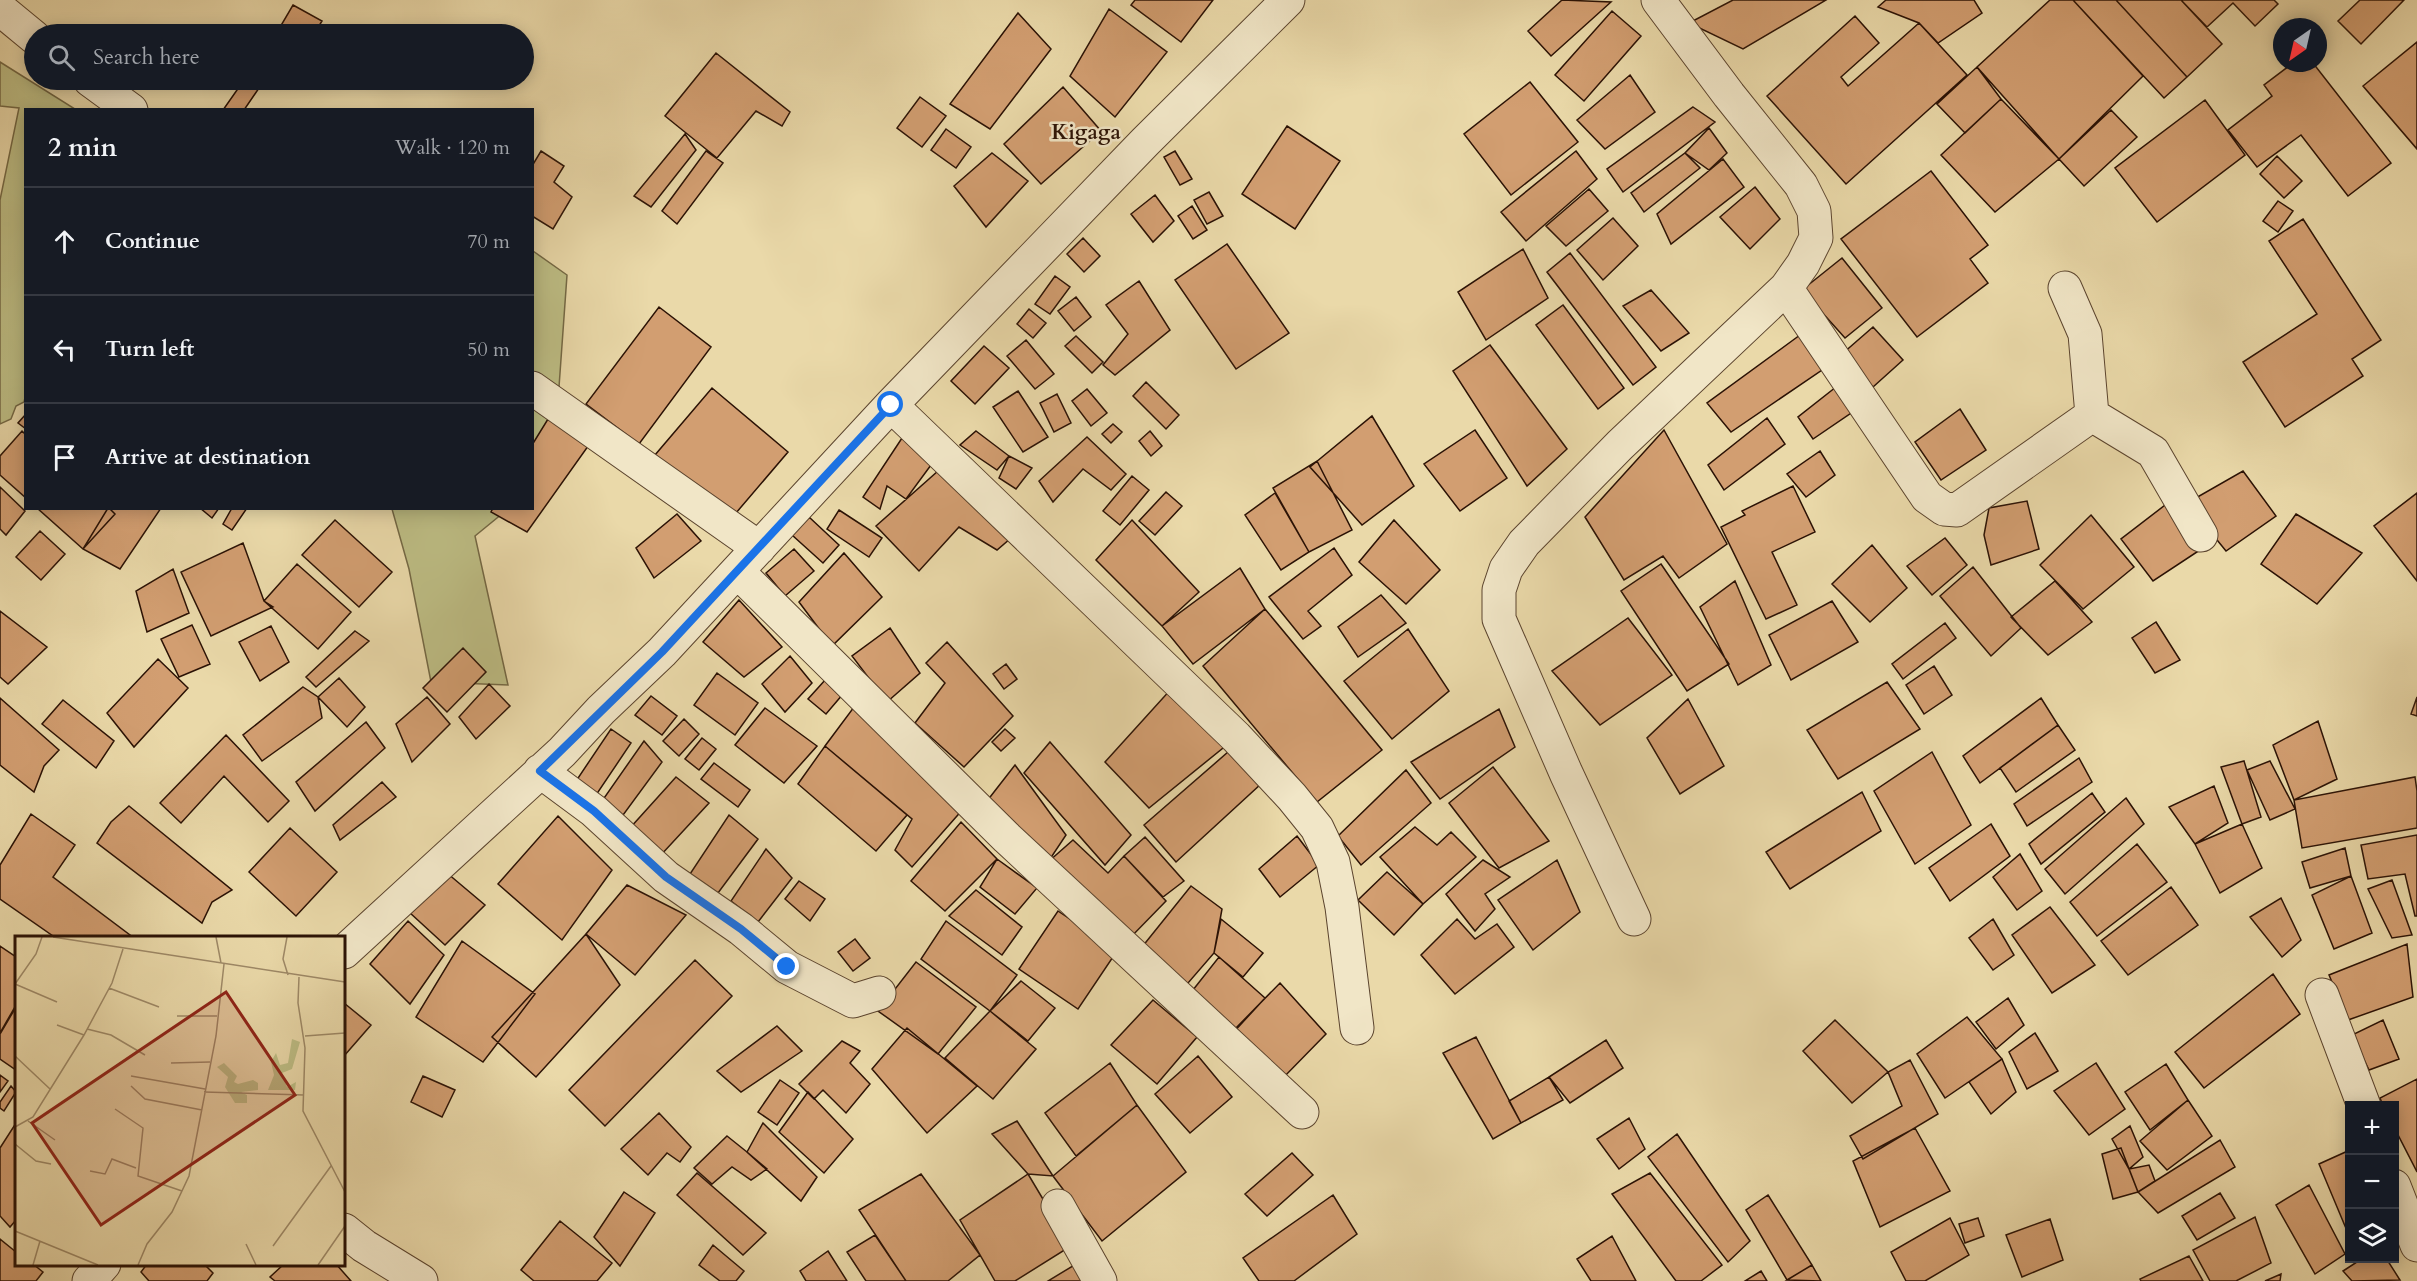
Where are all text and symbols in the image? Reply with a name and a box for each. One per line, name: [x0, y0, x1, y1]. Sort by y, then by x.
north arrow: [2273, 18, 2327, 72]
search box: [24, 24, 534, 90]
icon: search: [45, 41, 78, 74]
text: Search here: [93, 42, 200, 72]
district label: Kigaga: [1051, 118, 1121, 147]
text: 2 min: [48, 130, 117, 165]
text: Walk · 120 m: [395, 134, 510, 161]
icon: ahead: [48, 225, 81, 258]
text: Continue: [105, 226, 200, 256]
text: 70 m: [467, 228, 510, 255]
icon: left: [48, 333, 81, 366]
text: Turn left: [105, 334, 194, 364]
text: 50 m: [467, 336, 510, 363]
route start: [877, 391, 903, 417]
icon: arrive: [48, 441, 81, 474]
text: Arrive at destination: [105, 442, 310, 472]
inset map: [15, 936, 345, 1266]
route end: [773, 953, 799, 979]
map controls: [2345, 1101, 2399, 1263]
button: +: [2345, 1101, 2399, 1155]
button: −: [2345, 1155, 2399, 1209]
button: layers: [2345, 1209, 2399, 1263]

